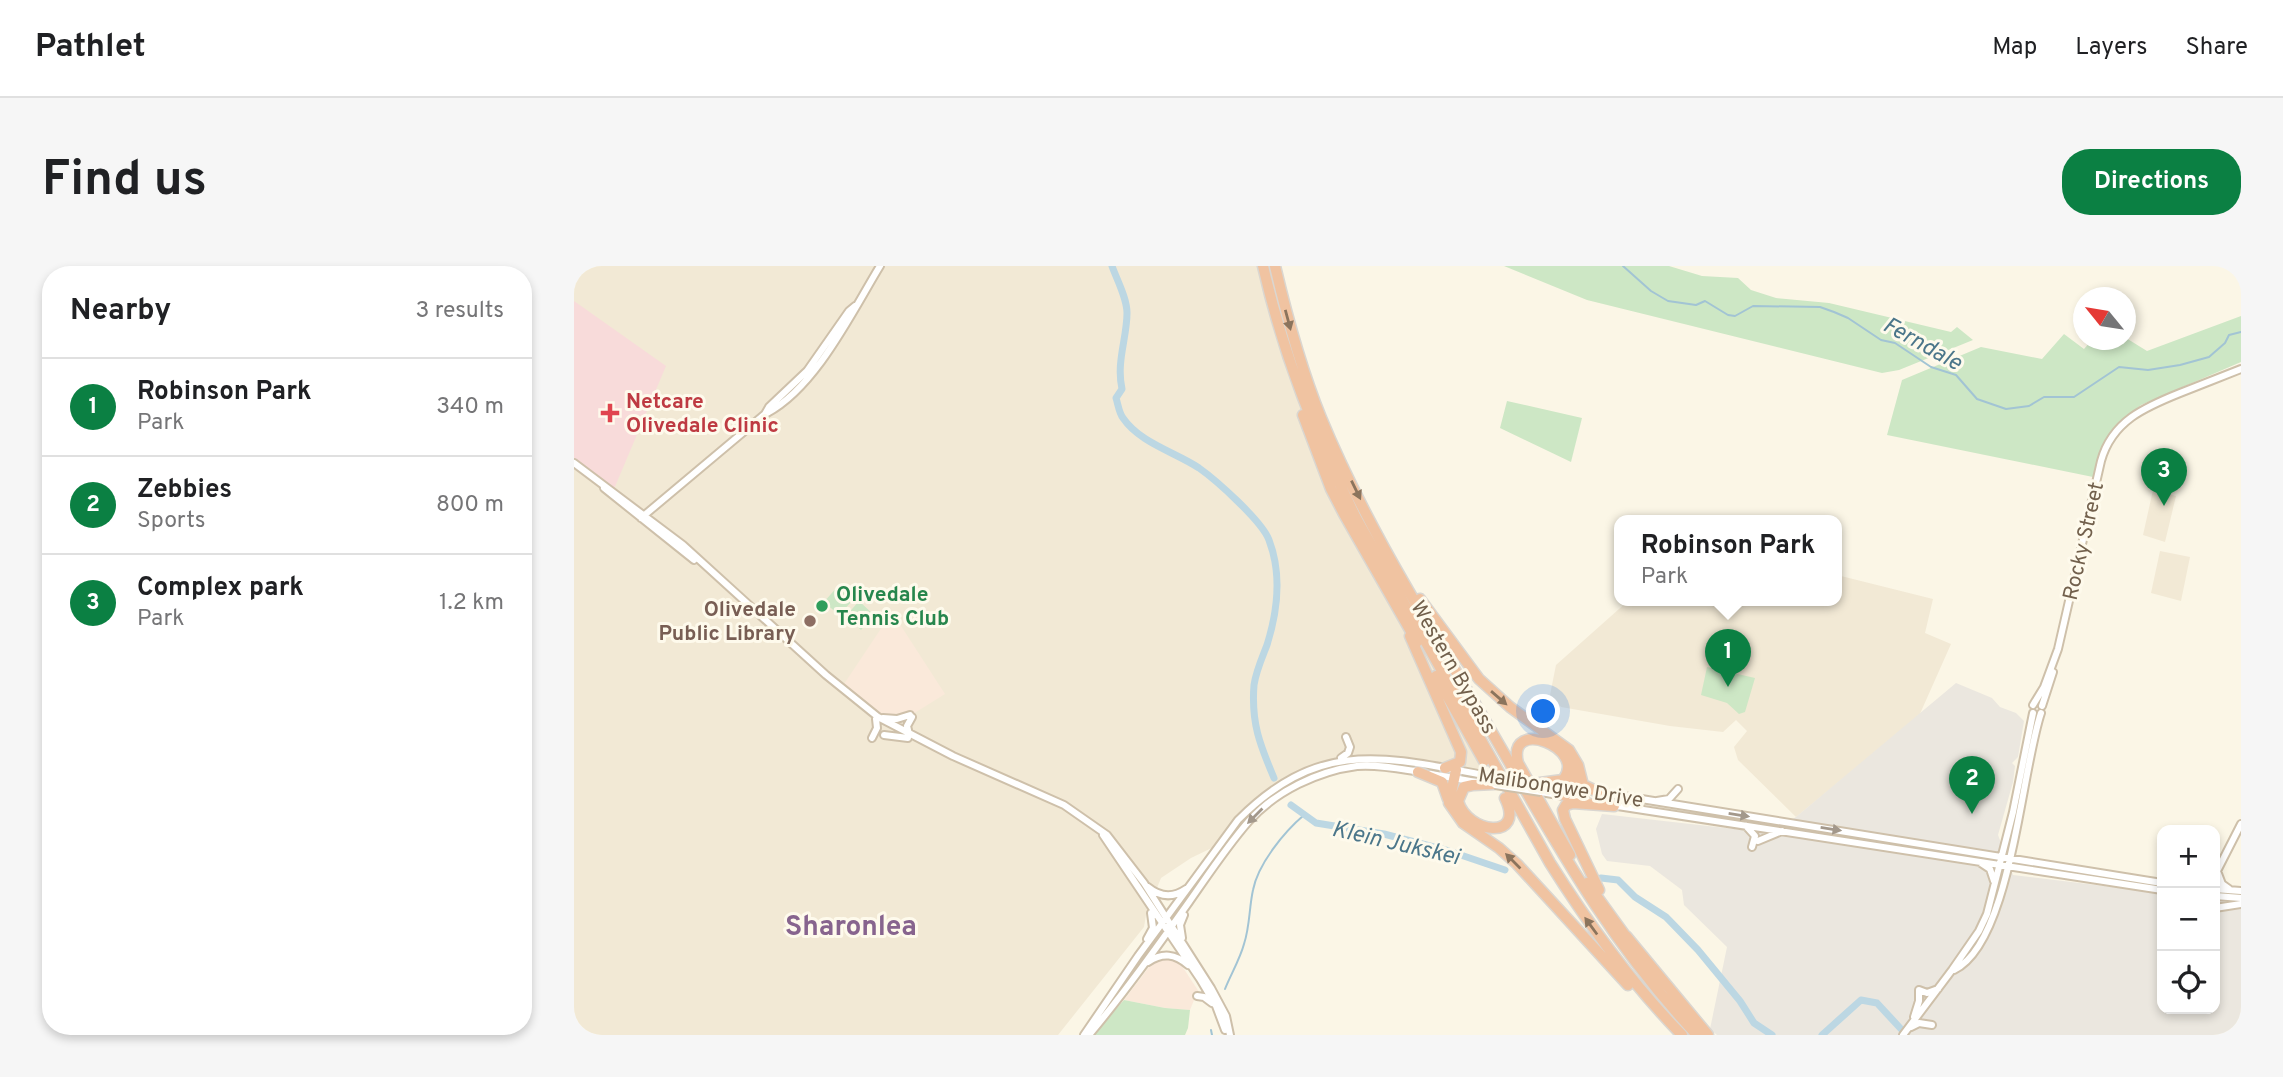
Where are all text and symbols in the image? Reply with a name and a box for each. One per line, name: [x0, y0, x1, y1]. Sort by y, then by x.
text: Pathlet: [35, 27, 146, 69]
text: Map: [1992, 33, 2037, 63]
text: Layers: [2075, 33, 2147, 63]
text: Share: [2185, 33, 2248, 63]
button: Directions: [2062, 149, 2241, 215]
text: Find us: [42, 151, 207, 213]
north arrow: [2073, 287, 2136, 350]
text: Nearby: [70, 293, 171, 330]
text: 3 results: [415, 297, 504, 326]
one-way arrow: [1283, 309, 1294, 331]
water label: Ferndale: [1877, 312, 1967, 379]
text: Robinson Park: [137, 376, 311, 409]
place label: Netcare Olivedale Clinic: [626, 389, 779, 440]
text: 1: [88, 393, 98, 422]
text: 340 m: [436, 393, 504, 422]
marker: Netcare Olivedale Clinic: [600, 403, 620, 423]
text: Park: [137, 409, 184, 438]
pin: 3: [2141, 448, 2187, 506]
text: Zebbies: [137, 474, 232, 507]
one-way arrow: [1350, 480, 1361, 500]
street label: Rocky Street: [2058, 480, 2111, 603]
text: 2: [86, 491, 100, 520]
text: 800 m: [436, 491, 504, 520]
text: Sports: [137, 507, 205, 536]
popup: [1614, 515, 1842, 606]
text: Robinson Park: [1641, 530, 1815, 563]
text: Park: [1641, 563, 1688, 592]
text: Complex park: [137, 572, 304, 605]
place label: Olivedale Tennis Club: [836, 582, 949, 633]
text: 3: [86, 589, 100, 618]
text: 1.2 km: [439, 589, 504, 618]
street label: Western Bypass: [1404, 596, 1502, 739]
place label: Olivedale Public Library: [658, 597, 796, 648]
marker: Olivedale Tennis Club: [814, 598, 830, 614]
text: Park: [137, 605, 184, 634]
marker: Olivedale Public Library: [802, 613, 818, 629]
pin: 1: [1705, 629, 1751, 687]
one-way arrow: [1491, 690, 1508, 705]
your location: [1526, 694, 1560, 728]
pin: 2: [1949, 756, 1995, 814]
street label: Malibongwe Drive: [1476, 762, 1645, 815]
one-way arrow: [1247, 808, 1263, 824]
one-way arrow: [1728, 810, 1750, 821]
water label: Klein Jukskei: [1329, 816, 1463, 873]
one-way arrow: [1820, 824, 1842, 835]
map controls: [2157, 825, 2220, 1014]
button: +: [2157, 825, 2220, 888]
one-way arrow: [1505, 853, 1522, 870]
button: −: [2157, 888, 2220, 951]
district label: Sharonlea: [785, 910, 917, 946]
one-way arrow: [1584, 917, 1598, 936]
button: locate: [2157, 951, 2220, 1014]

